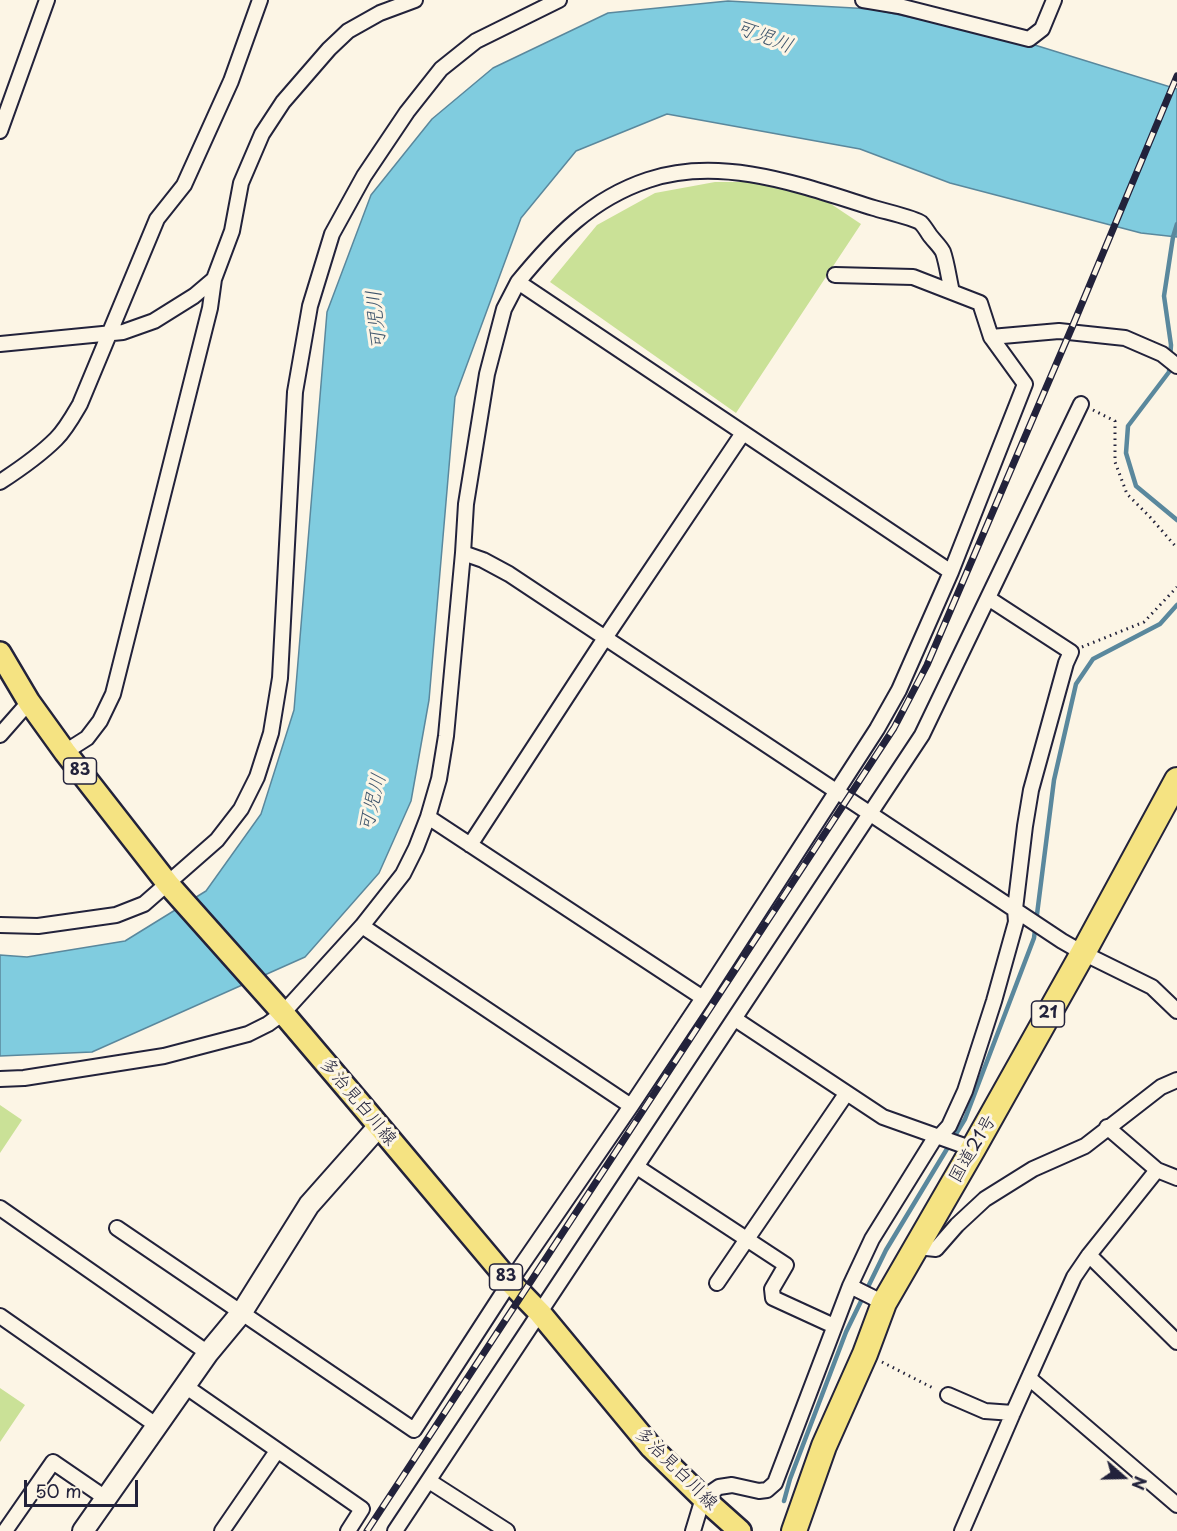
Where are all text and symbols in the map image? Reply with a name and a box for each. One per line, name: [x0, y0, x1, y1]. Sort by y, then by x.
water label: 可児川: [732, 15, 796, 59]
water label: 可児川: [362, 289, 392, 351]
road number: 83: [64, 758, 97, 784]
water label: 可児川: [354, 771, 392, 835]
road number: 21: [1032, 1001, 1064, 1027]
street label: 多治見白川線: [315, 1054, 401, 1150]
street label: 国道21号: [945, 1111, 1001, 1187]
road number: 83: [490, 1264, 522, 1290]
street label: 多治見白川線: [630, 1423, 722, 1515]
north arrow: [1093, 1447, 1153, 1507]
scale bar: [27, 1468, 141, 1506]
text: N: [1126, 1473, 1153, 1493]
text: 50 m: [35, 1477, 82, 1504]

